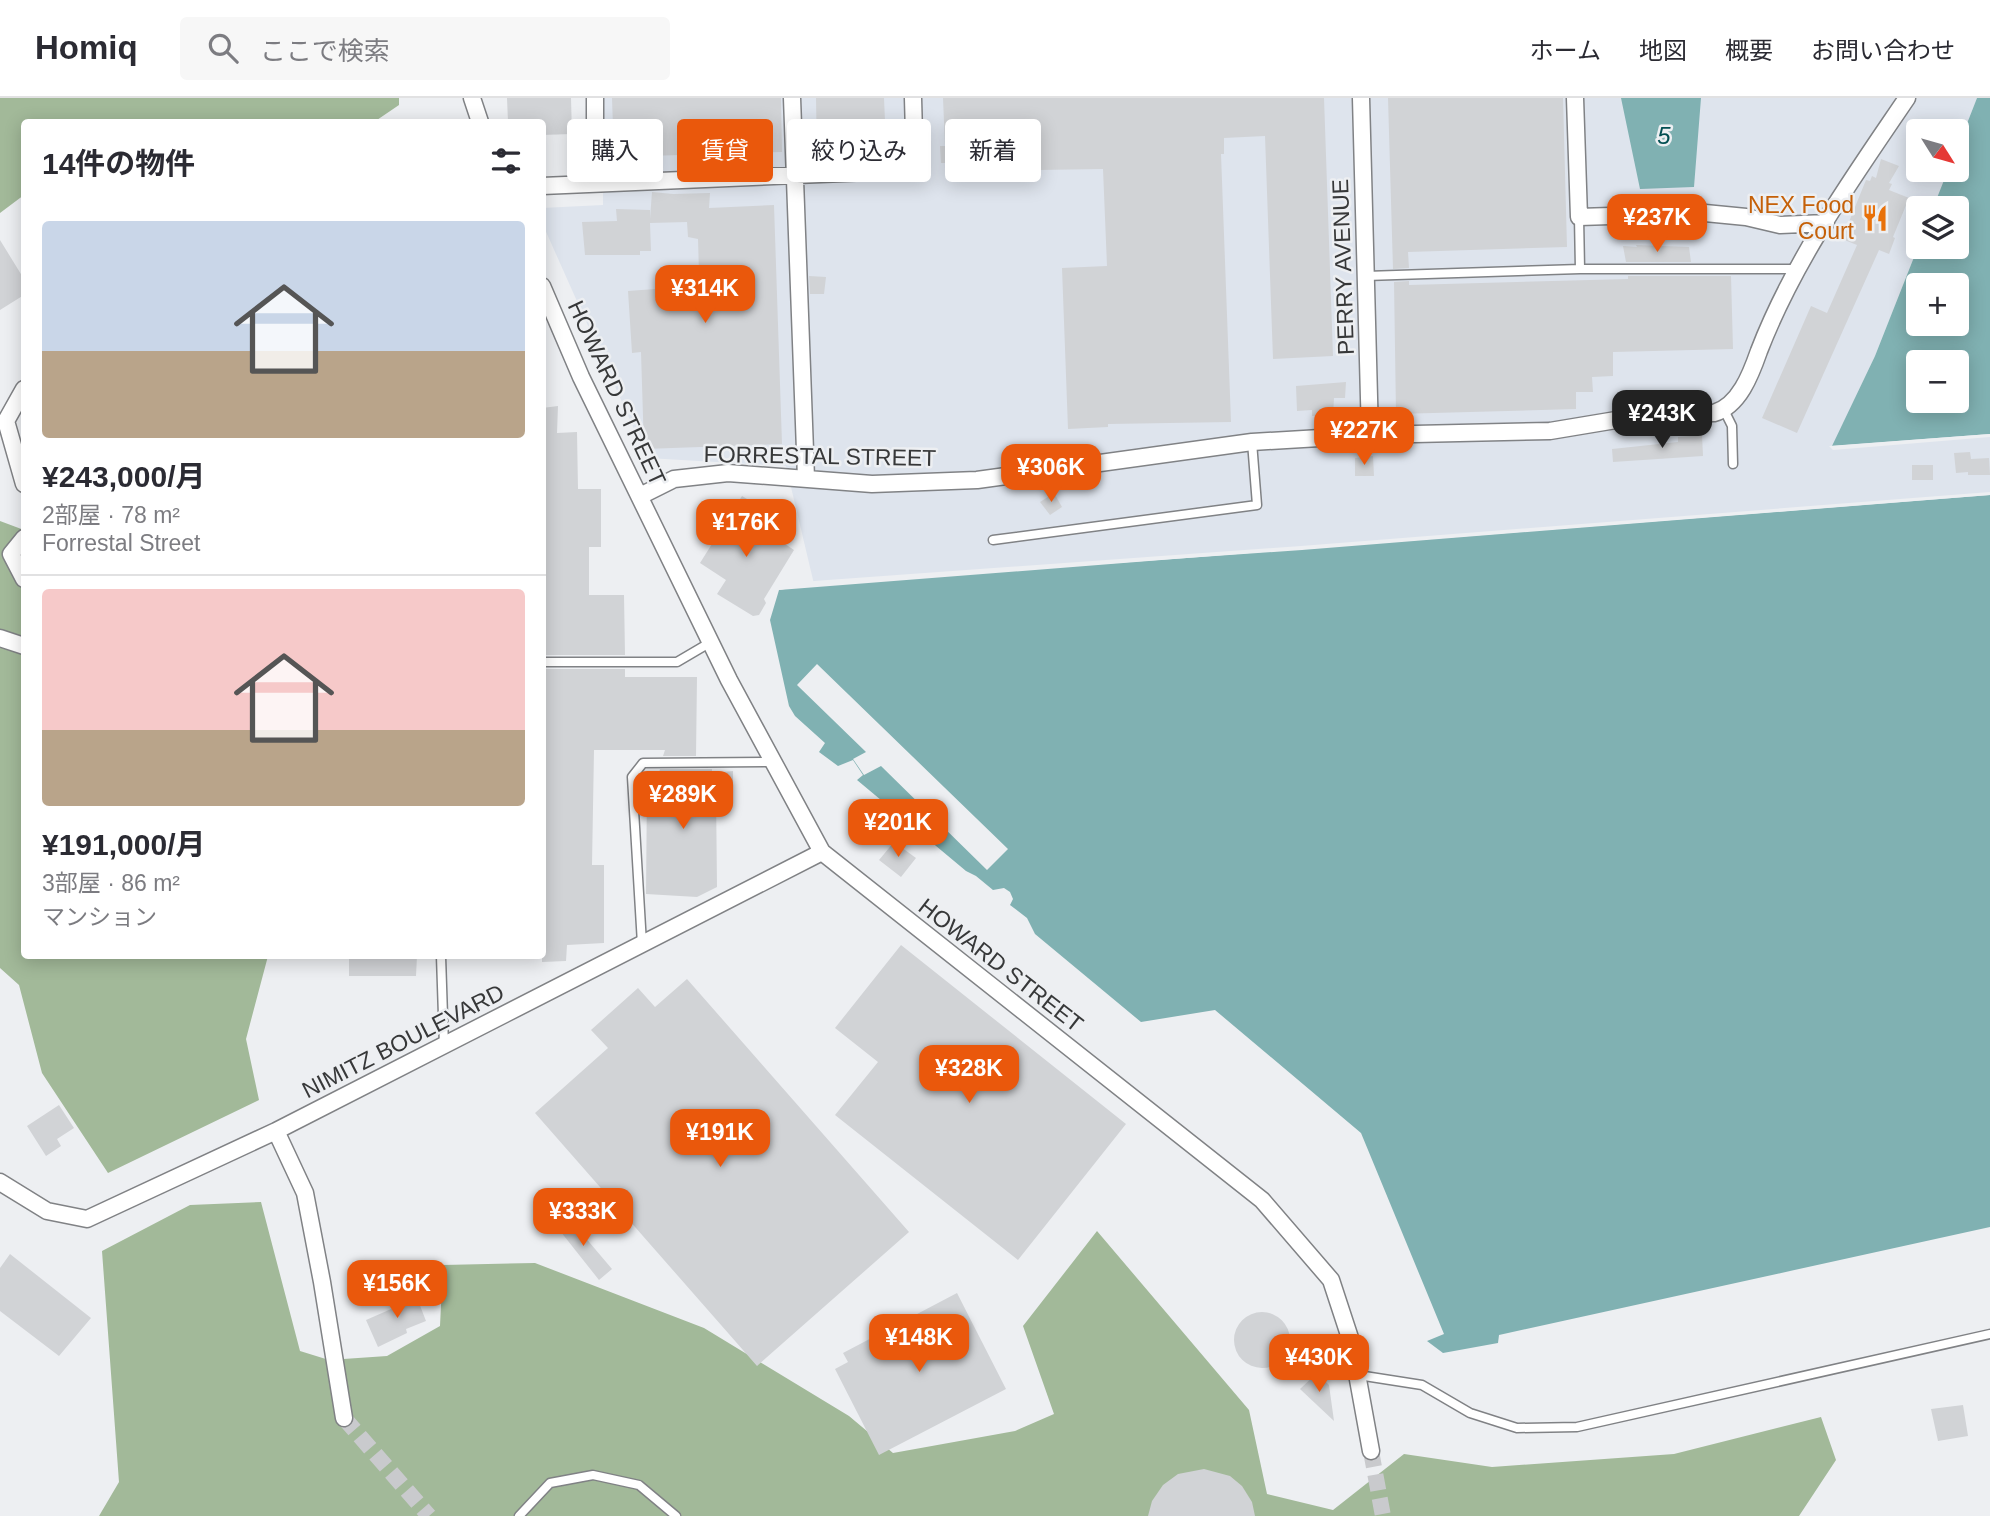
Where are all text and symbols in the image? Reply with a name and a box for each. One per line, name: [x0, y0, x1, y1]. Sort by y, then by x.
search box: [180, 17, 670, 80]
text: Homiq: [35, 29, 138, 66]
icon: search: [204, 29, 242, 67]
text: ここで検索: [260, 36, 390, 66]
text: ホーム: [1530, 37, 1601, 64]
text: 地図: [1639, 37, 1687, 64]
text: 概要: [1725, 37, 1773, 64]
text: お問い合わせ: [1811, 37, 1955, 64]
chip: 購入: [567, 119, 663, 182]
chip: 賃貸: [677, 119, 773, 182]
chip: 絞り込み: [787, 119, 931, 182]
chip: 新着: [945, 119, 1041, 182]
north arrow: [1906, 119, 1969, 182]
map controls: [1906, 119, 1969, 413]
water label: 5: [1657, 122, 1671, 149]
icon: filters: [487, 142, 525, 180]
text: 14件の物件: [42, 147, 195, 180]
street label: PERRY AVENUE: [1327, 178, 1359, 356]
place label: NEX Food Court: [1748, 192, 1855, 244]
pin: ¥237K: [1608, 194, 1706, 254]
button: layers: [1906, 196, 1969, 259]
restaurant icon: NEX Food Court: [1860, 203, 1890, 233]
text: ¥237K: [1623, 204, 1691, 230]
icon: home: [221, 266, 347, 392]
pin: ¥314K: [656, 266, 754, 325]
button: +: [1906, 273, 1969, 336]
text: ¥314K: [671, 275, 739, 301]
street label: HOWARD STREET: [563, 296, 671, 490]
button: −: [1906, 350, 1969, 413]
pin: ¥243K: [1613, 390, 1711, 450]
text: ¥243K: [1628, 400, 1696, 426]
pin: ¥227K: [1315, 408, 1413, 467]
text: ¥227K: [1330, 417, 1398, 443]
street label: FORRESTAL STREET: [703, 441, 937, 471]
pin: ¥306K: [1002, 444, 1100, 504]
text: ¥306K: [1017, 454, 1085, 480]
text: ¥243,000/月: [42, 460, 205, 493]
pin: ¥176K: [697, 500, 795, 559]
text: 2部屋 · 78 m²: [42, 502, 180, 528]
text: ¥176K: [712, 509, 780, 535]
text: Forrestal Street: [42, 530, 201, 556]
icon: home: [221, 635, 347, 761]
pin: ¥289K: [634, 772, 732, 831]
text: ¥289K: [649, 781, 717, 807]
pin: ¥201K: [849, 800, 947, 859]
text: ¥201K: [864, 809, 932, 835]
text: ¥191,000/月: [42, 828, 205, 861]
text: 3部屋 · 86 m²: [42, 870, 180, 896]
street label: HOWARD STREET: [914, 893, 1088, 1037]
text: マンション: [42, 904, 157, 930]
street label: NIMITZ BOULEVARD: [298, 979, 508, 1103]
pin: ¥328K: [920, 1046, 1018, 1105]
text: ¥328K: [935, 1055, 1003, 1081]
pin: ¥191K: [671, 1110, 769, 1169]
text: ¥191K: [686, 1119, 754, 1145]
pin: ¥333K: [534, 1188, 632, 1248]
text: ¥333K: [549, 1198, 617, 1224]
pin: ¥156K: [348, 1260, 446, 1320]
text: ¥156K: [363, 1270, 431, 1296]
pin: ¥148K: [870, 1314, 968, 1374]
text: ¥148K: [885, 1324, 953, 1350]
pin: ¥430K: [1270, 1334, 1368, 1394]
text: ¥430K: [1285, 1344, 1353, 1370]

